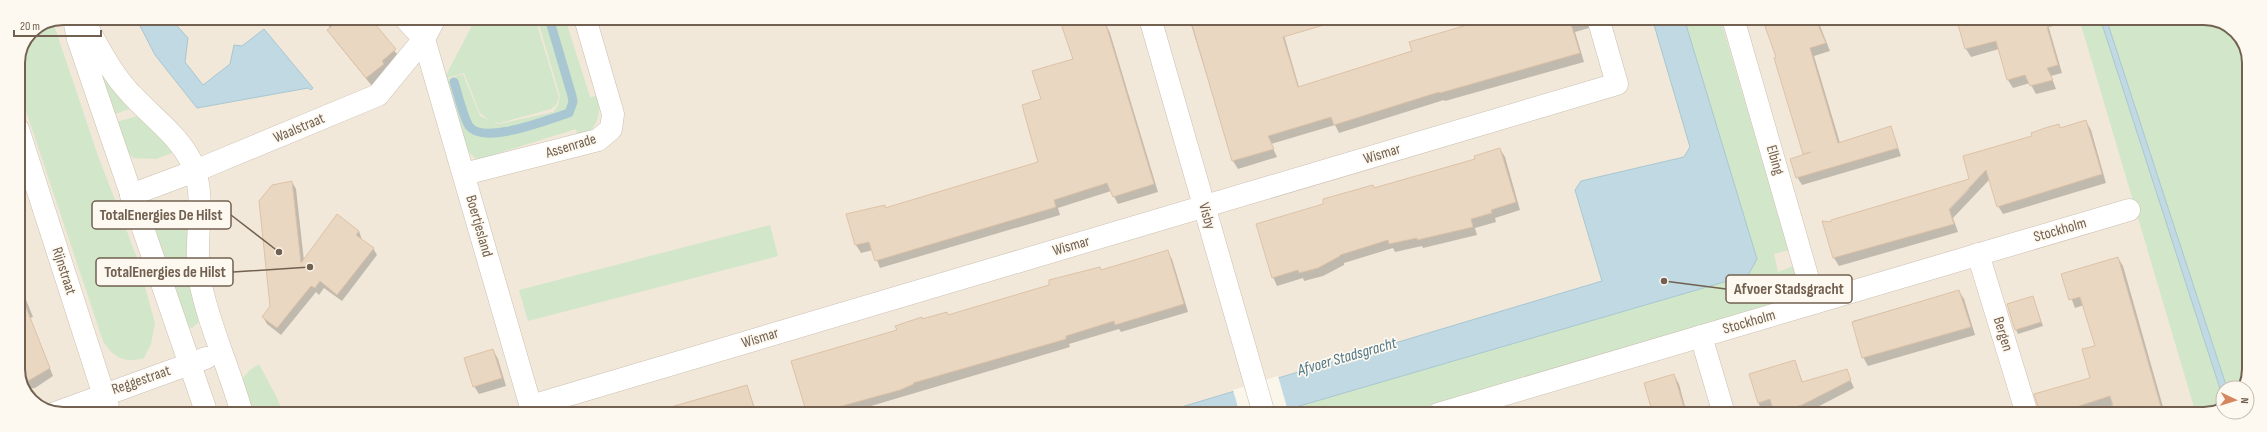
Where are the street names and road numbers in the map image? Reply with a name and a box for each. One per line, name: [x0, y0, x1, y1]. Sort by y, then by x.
street label: Waalstraat: [270, 109, 328, 147]
street label: Assenrade: [543, 129, 598, 163]
street label: Wismar: [1361, 139, 1403, 169]
street label: Elbing: [1762, 143, 1788, 177]
street label: Boertjesland: [461, 193, 497, 259]
street label: Visby: [1194, 200, 1220, 232]
street label: Stockholm: [2031, 213, 2089, 247]
street label: Wismar: [1050, 231, 1092, 260]
street label: Rijnstraat: [47, 245, 81, 298]
street label: Stockholm: [1720, 305, 1778, 339]
street label: Bergen: [1989, 314, 2017, 354]
street label: Wismar: [739, 323, 781, 353]
street label: Reggestraat: [109, 361, 173, 399]

